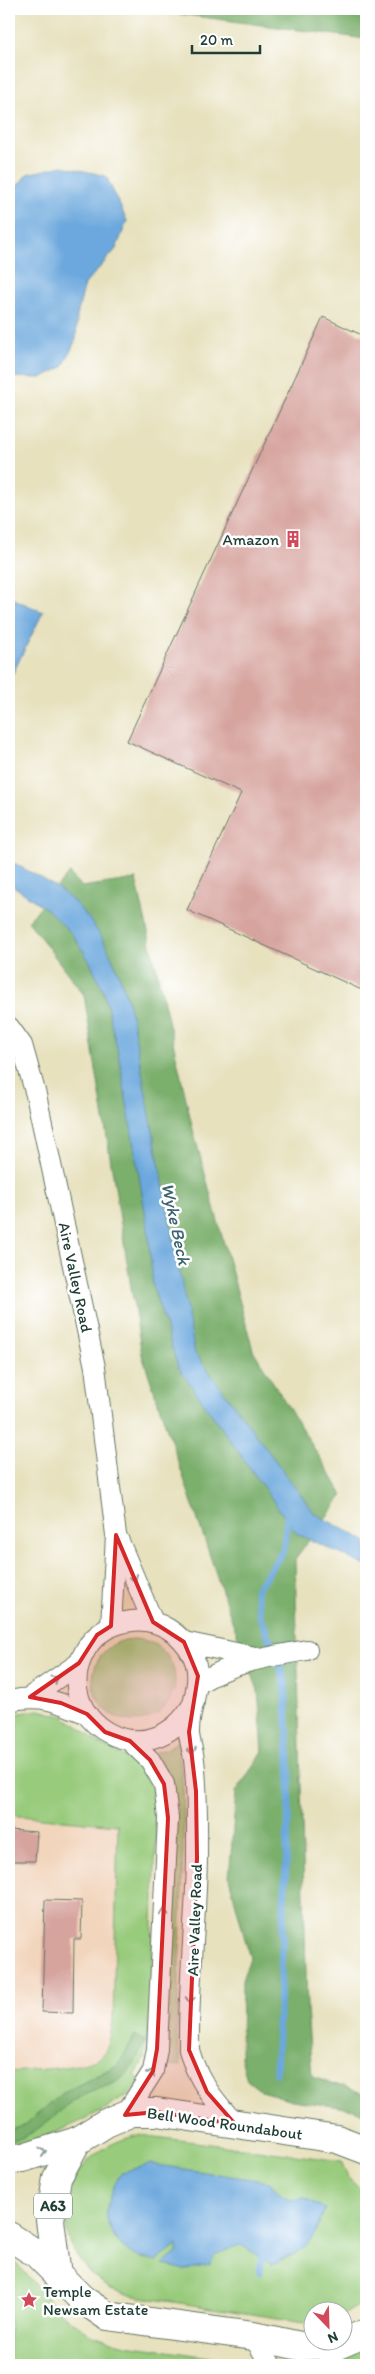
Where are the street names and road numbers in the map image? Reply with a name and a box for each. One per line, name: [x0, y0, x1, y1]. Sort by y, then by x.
street label: Aire Valley Road: [55, 1220, 97, 1334]
street label: Aire Valley Road: [183, 1863, 206, 1976]
street label: Bell Wood Roundabout: [146, 2103, 304, 2144]
road number: A63: [34, 2194, 72, 2218]

